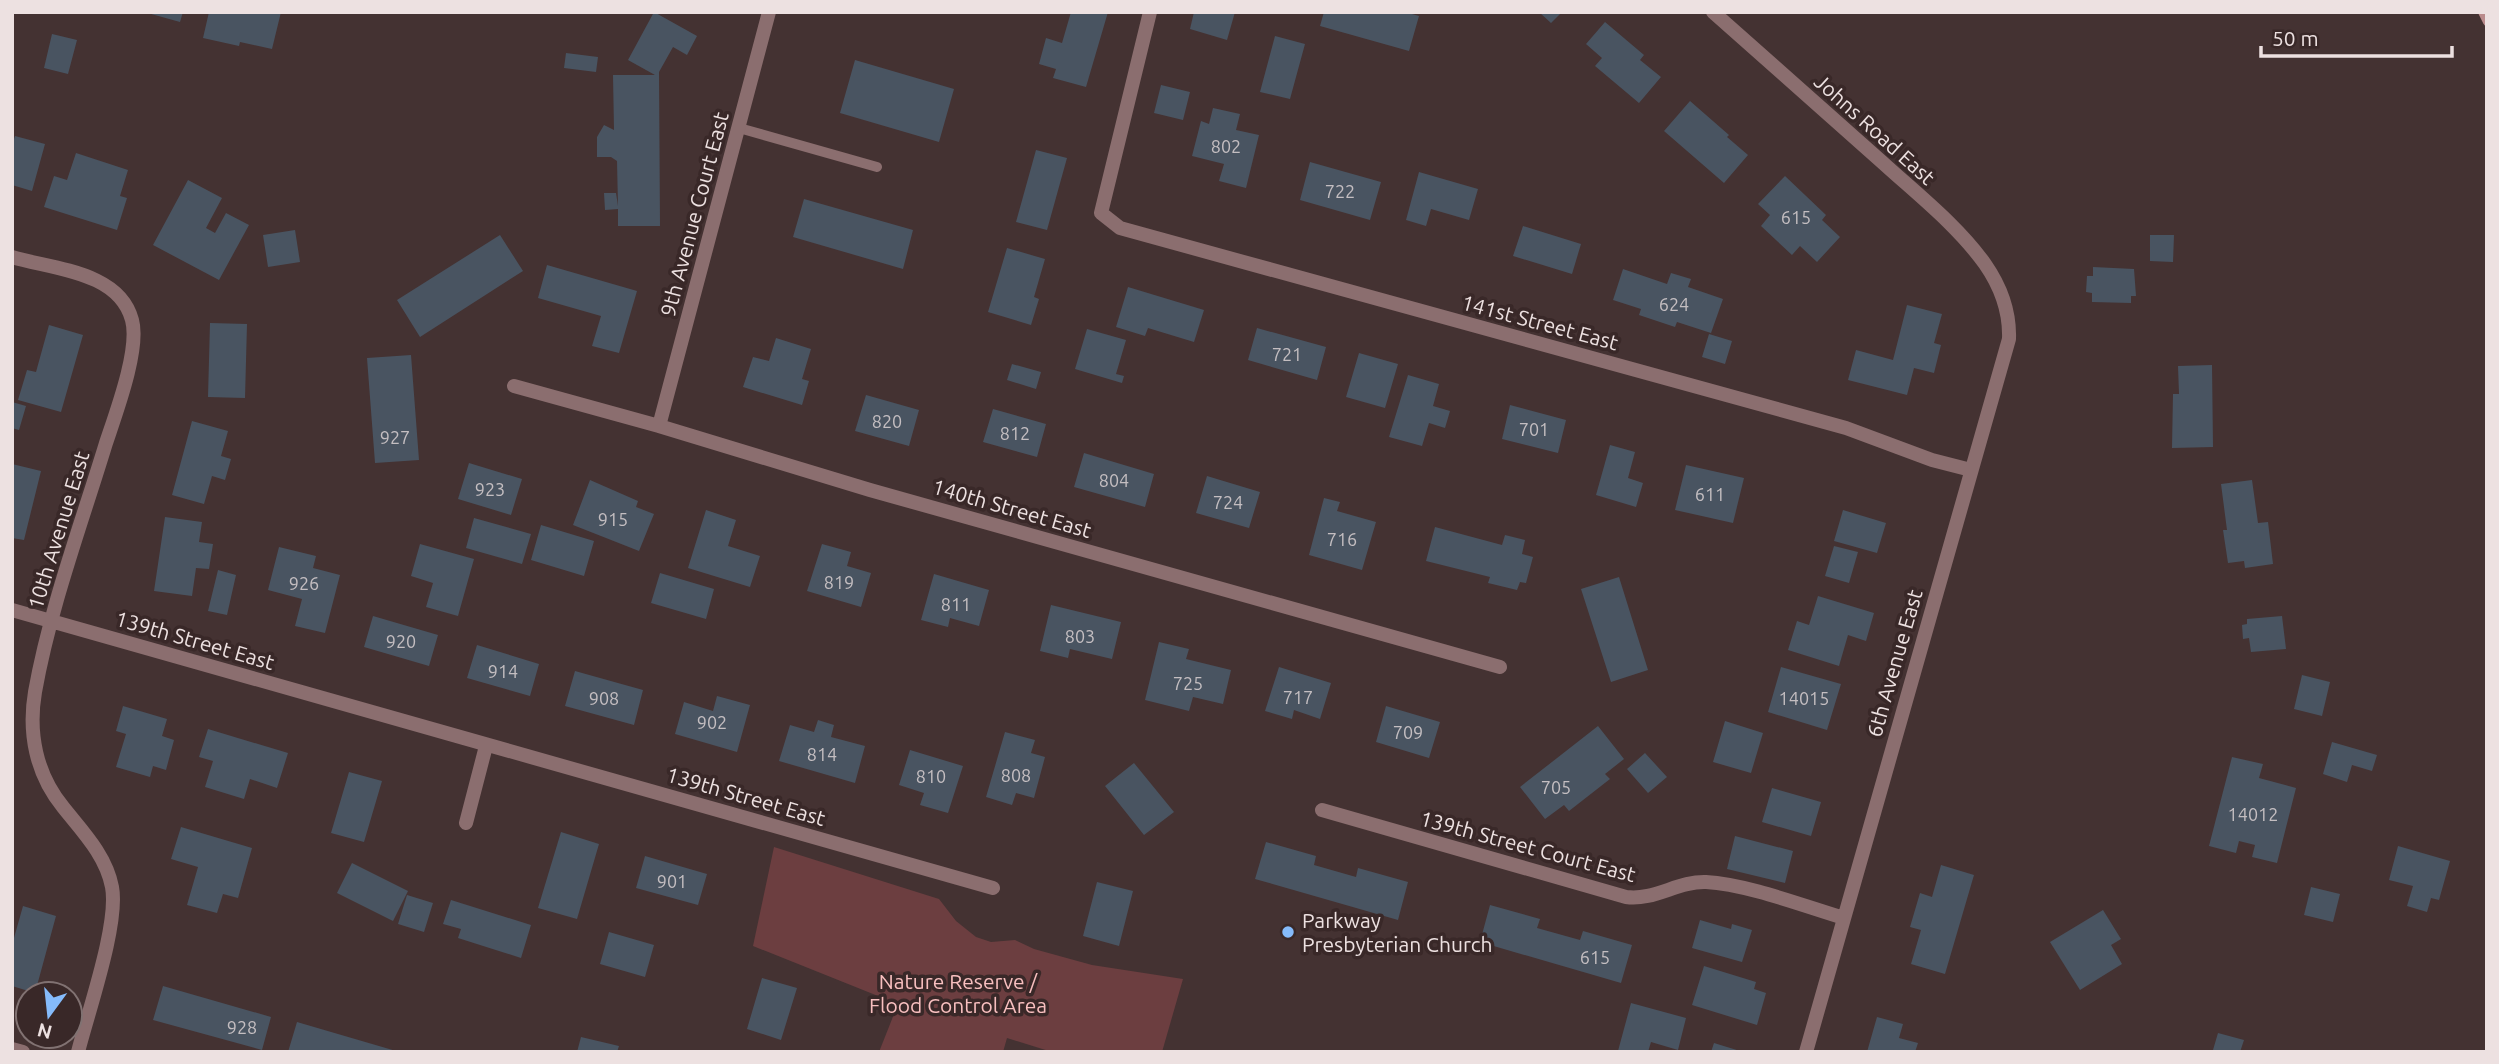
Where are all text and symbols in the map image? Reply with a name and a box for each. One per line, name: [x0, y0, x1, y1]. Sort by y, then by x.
scale bar: [2261, 14, 2452, 58]
text: 50 m: [2272, 26, 2319, 50]
street label: Johns Road East: [1810, 69, 1940, 189]
street label: 9th Avenue Court East: [655, 109, 733, 319]
house number: 802: [1211, 136, 1241, 156]
house number: 722: [1325, 181, 1355, 201]
house number: 615: [1781, 207, 1811, 227]
street label: 141st Street East: [1459, 290, 1621, 354]
house number: 624: [1659, 294, 1689, 314]
house number: 721: [1272, 344, 1302, 364]
house number: 820: [872, 411, 902, 431]
house number: 701: [1519, 419, 1549, 439]
house number: 812: [1000, 423, 1030, 443]
house number: 927: [380, 427, 410, 447]
street label: 10th Avenue East: [23, 448, 93, 612]
house number: 804: [1099, 470, 1129, 490]
street label: 140th Street East: [930, 474, 1094, 542]
house number: 923: [475, 479, 505, 499]
house number: 611: [1695, 484, 1725, 504]
house number: 724: [1213, 492, 1243, 512]
house number: 915: [598, 509, 628, 529]
house number: 716: [1327, 529, 1357, 549]
house number: 819: [824, 572, 854, 592]
house number: 926: [289, 573, 319, 593]
street label: 6th Avenue East: [1861, 586, 1927, 740]
house number: 811: [941, 594, 971, 614]
street label: 139th Street East: [113, 606, 277, 674]
house number: 803: [1065, 626, 1095, 646]
house number: 920: [386, 631, 416, 651]
house number: 914: [488, 661, 518, 681]
house number: 725: [1173, 673, 1203, 693]
house number: 717: [1283, 687, 1313, 707]
house number: 908: [589, 688, 619, 708]
house number: 14015: [1779, 688, 1829, 708]
house number: 902: [697, 712, 727, 732]
house number: 709: [1393, 722, 1423, 742]
house number: 814: [807, 744, 837, 764]
street label: 139th Street East: [664, 762, 828, 830]
house number: 808: [1001, 765, 1031, 785]
house number: 810: [916, 766, 946, 786]
house number: 705: [1541, 777, 1571, 797]
house number: 14012: [2228, 804, 2278, 824]
street label: 139th Street Court East: [1418, 806, 1638, 886]
house number: 901: [657, 871, 687, 891]
place label: Parkway Presbyterian Church: [1302, 908, 1493, 956]
marker: Parkway Presbyterian Church: [1280, 924, 1296, 940]
house number: 615: [1580, 947, 1610, 967]
park label: Nature Reserve / Flood Control Area: [869, 969, 1047, 1017]
north arrow: [14, 980, 84, 1050]
house number: 928: [227, 1017, 257, 1037]
text: N: [35, 1019, 54, 1044]

